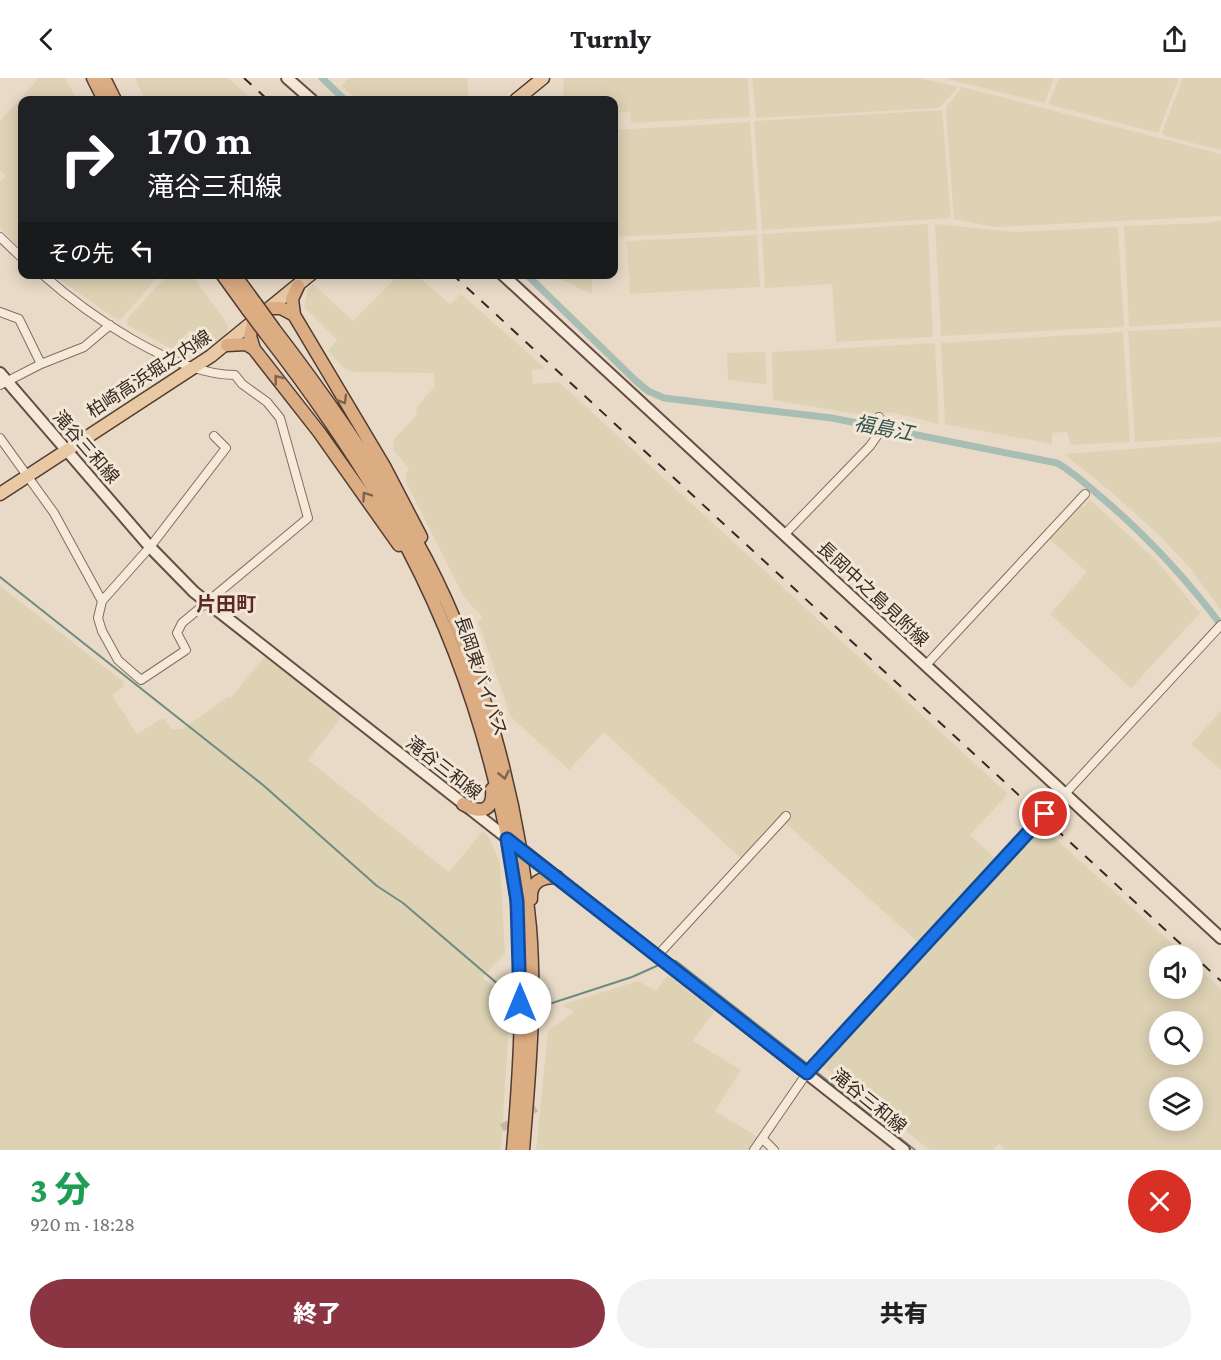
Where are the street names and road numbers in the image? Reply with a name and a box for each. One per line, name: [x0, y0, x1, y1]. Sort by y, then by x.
street label: 柏崎高浜堀之内線: [83, 326, 215, 422]
street label: 滝谷三和線: [49, 406, 123, 488]
street label: 長岡中之島見附線: [814, 538, 932, 650]
street label: 長岡東バイパス: [451, 613, 511, 739]
street label: 滝谷三和線: [402, 732, 486, 804]
street label: 滝谷三和線: [828, 1065, 910, 1137]

